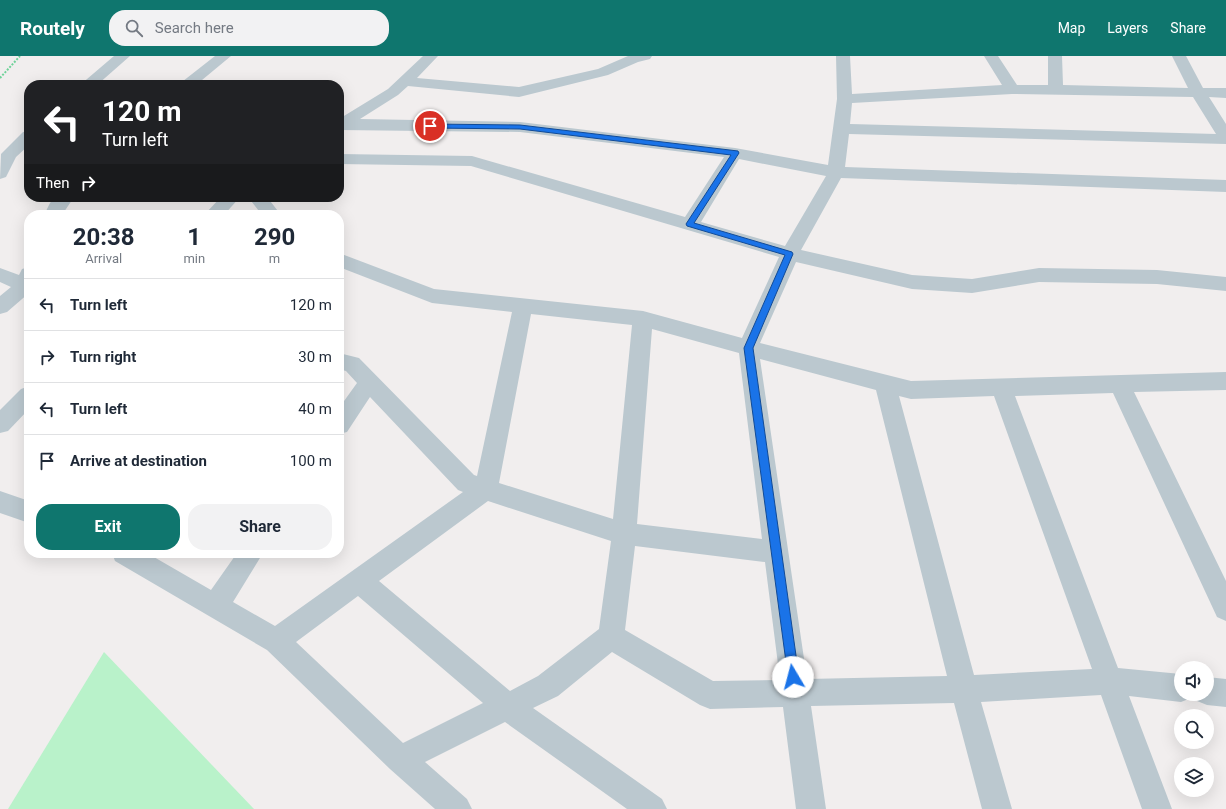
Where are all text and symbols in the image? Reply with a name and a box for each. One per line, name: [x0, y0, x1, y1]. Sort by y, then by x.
search box: [109, 10, 389, 46]
text: Routely: [20, 17, 85, 40]
icon: search: [123, 17, 145, 39]
text: Search here: [155, 19, 234, 37]
text: Map: [1058, 20, 1085, 36]
text: Layers: [1107, 20, 1148, 36]
text: Share: [1170, 20, 1206, 36]
text: 120 m: [102, 95, 181, 128]
icon: left: [36, 96, 88, 148]
pin: [413, 109, 447, 143]
icon: arrive: [419, 115, 441, 137]
text: Turn left: [102, 129, 168, 150]
icon: right: [77, 172, 99, 194]
text: Then: [36, 174, 69, 192]
text: 20:38: [73, 223, 135, 251]
text: 1: [187, 223, 201, 251]
text: 290: [254, 223, 295, 251]
text: Arrival: [85, 251, 122, 266]
text: min: [183, 251, 205, 266]
text: m: [269, 251, 280, 266]
icon: left: [36, 294, 58, 316]
text: Turn left: [70, 296, 127, 314]
text: 120 m: [290, 296, 332, 314]
icon: right: [36, 346, 58, 368]
text: Turn right: [70, 348, 136, 366]
text: 30 m: [298, 348, 332, 366]
icon: left: [36, 398, 58, 420]
text: Turn left: [70, 400, 127, 418]
text: 40 m: [298, 400, 332, 418]
icon: arrive: [36, 450, 58, 472]
text: Arrive at destination: [70, 452, 207, 470]
text: 100 m: [290, 452, 332, 470]
button: Exit: [36, 504, 180, 550]
button: Share: [188, 504, 332, 550]
position arrow: [772, 656, 814, 698]
map controls: [1174, 661, 1214, 797]
button: sound: [1174, 661, 1214, 701]
button: search: [1174, 709, 1214, 749]
button: layers: [1174, 757, 1214, 797]

